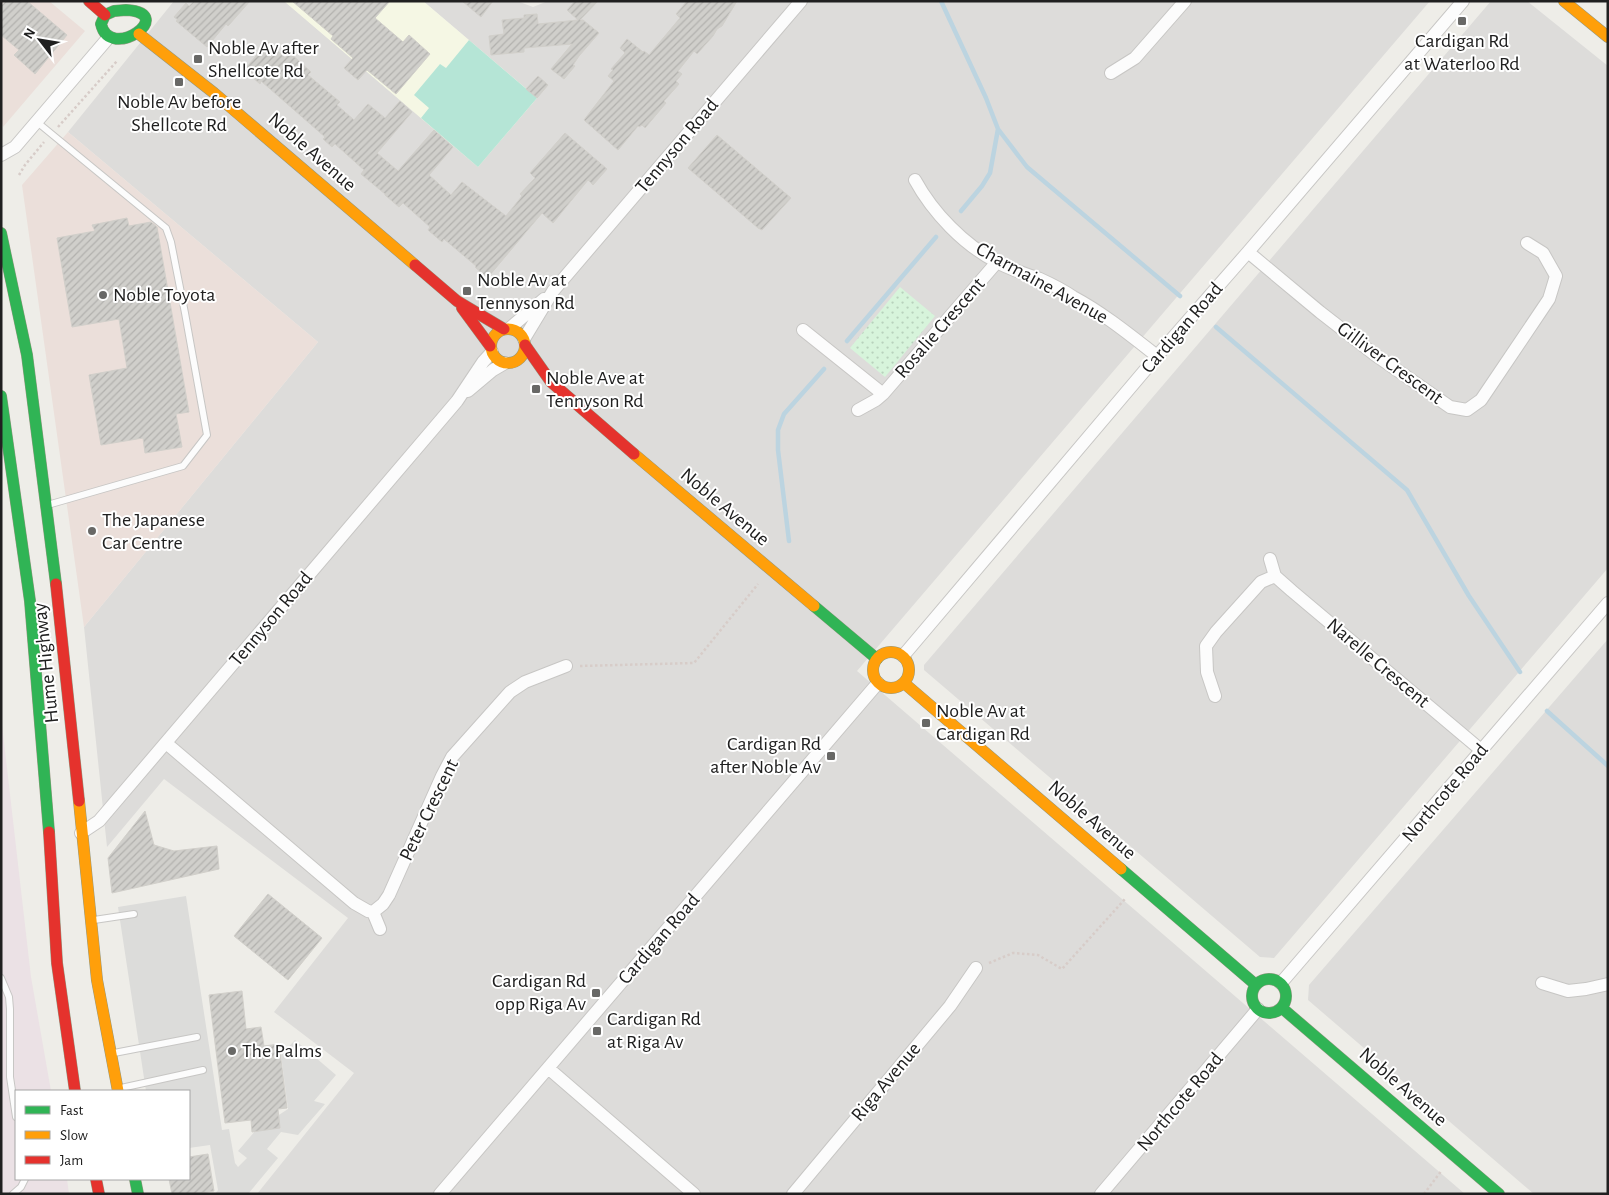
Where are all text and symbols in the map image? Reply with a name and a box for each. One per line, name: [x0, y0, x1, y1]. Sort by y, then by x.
north arrow: [15, 15, 65, 65]
marker: Cardigan Rd at Waterloo Rd: [1456, 15, 1468, 27]
text: N: [21, 26, 38, 42]
place label: Cardigan Rd at Waterloo Rd: [1404, 31, 1520, 74]
place label: Noble Av after Shellcote Rd: [208, 38, 319, 81]
marker: Noble Av after Shellcote Rd: [192, 53, 204, 65]
marker: Noble Av before Shellcote Rd: [173, 76, 185, 88]
place label: Noble Av before Shellcote Rd: [117, 92, 241, 135]
street label: Tennyson Road: [632, 95, 722, 197]
street label: Noble Avenue: [264, 109, 360, 195]
street label: Charmaine Avenue: [973, 238, 1111, 328]
place label: Noble Av at Tennyson Rd: [477, 270, 575, 313]
street label: Rosalie Crescent: [891, 273, 989, 382]
street label: Cardigan Road: [1137, 279, 1227, 377]
place label: Noble Toyota: [113, 285, 216, 305]
marker: Noble Av at Tennyson Rd: [461, 285, 473, 297]
marker: Noble Toyota: [97, 289, 109, 301]
street label: Gilliver Crescent: [1333, 318, 1447, 408]
place label: Noble Ave at Tennyson Rd: [546, 368, 645, 411]
marker: Noble Ave at Tennyson Rd: [530, 383, 542, 395]
street label: Noble Avenue: [677, 464, 773, 550]
place label: The Japanese Car Centre: [102, 510, 205, 553]
marker: The Japanese Car Centre: [86, 525, 98, 537]
street label: Tennyson Road: [226, 568, 316, 670]
street label: Hume Highway: [30, 601, 62, 724]
street label: Narelle Crescent: [1323, 615, 1434, 712]
place label: Noble Av at Cardigan Rd: [936, 701, 1030, 744]
marker: Noble Av at Cardigan Rd: [920, 717, 932, 729]
place label: Cardigan Rd after Noble Av: [710, 734, 822, 777]
street label: Northcote Road: [1398, 740, 1492, 846]
marker: Cardigan Rd after Noble Av: [825, 750, 837, 762]
street label: Peter Crescent: [396, 755, 462, 864]
street label: Noble Avenue: [1044, 777, 1140, 863]
street label: Cardigan Road: [614, 890, 704, 988]
place label: Cardigan Rd opp Riga Av: [492, 971, 587, 1014]
marker: Cardigan Rd opp Riga Av: [590, 987, 602, 999]
place label: Cardigan Rd at Riga Av: [607, 1009, 701, 1052]
marker: Cardigan Rd at Riga Av: [591, 1025, 603, 1037]
street label: Riga Avenue: [847, 1039, 925, 1125]
place label: The Palms: [242, 1041, 322, 1061]
street label: Noble Avenue: [1355, 1044, 1451, 1130]
marker: The Palms: [226, 1045, 238, 1057]
street label: Northcote Road: [1133, 1049, 1227, 1155]
legend: [15, 1090, 190, 1180]
text: Fast: [60, 1103, 84, 1118]
text: Slow: [60, 1128, 88, 1143]
text: Jam: [60, 1153, 83, 1168]

